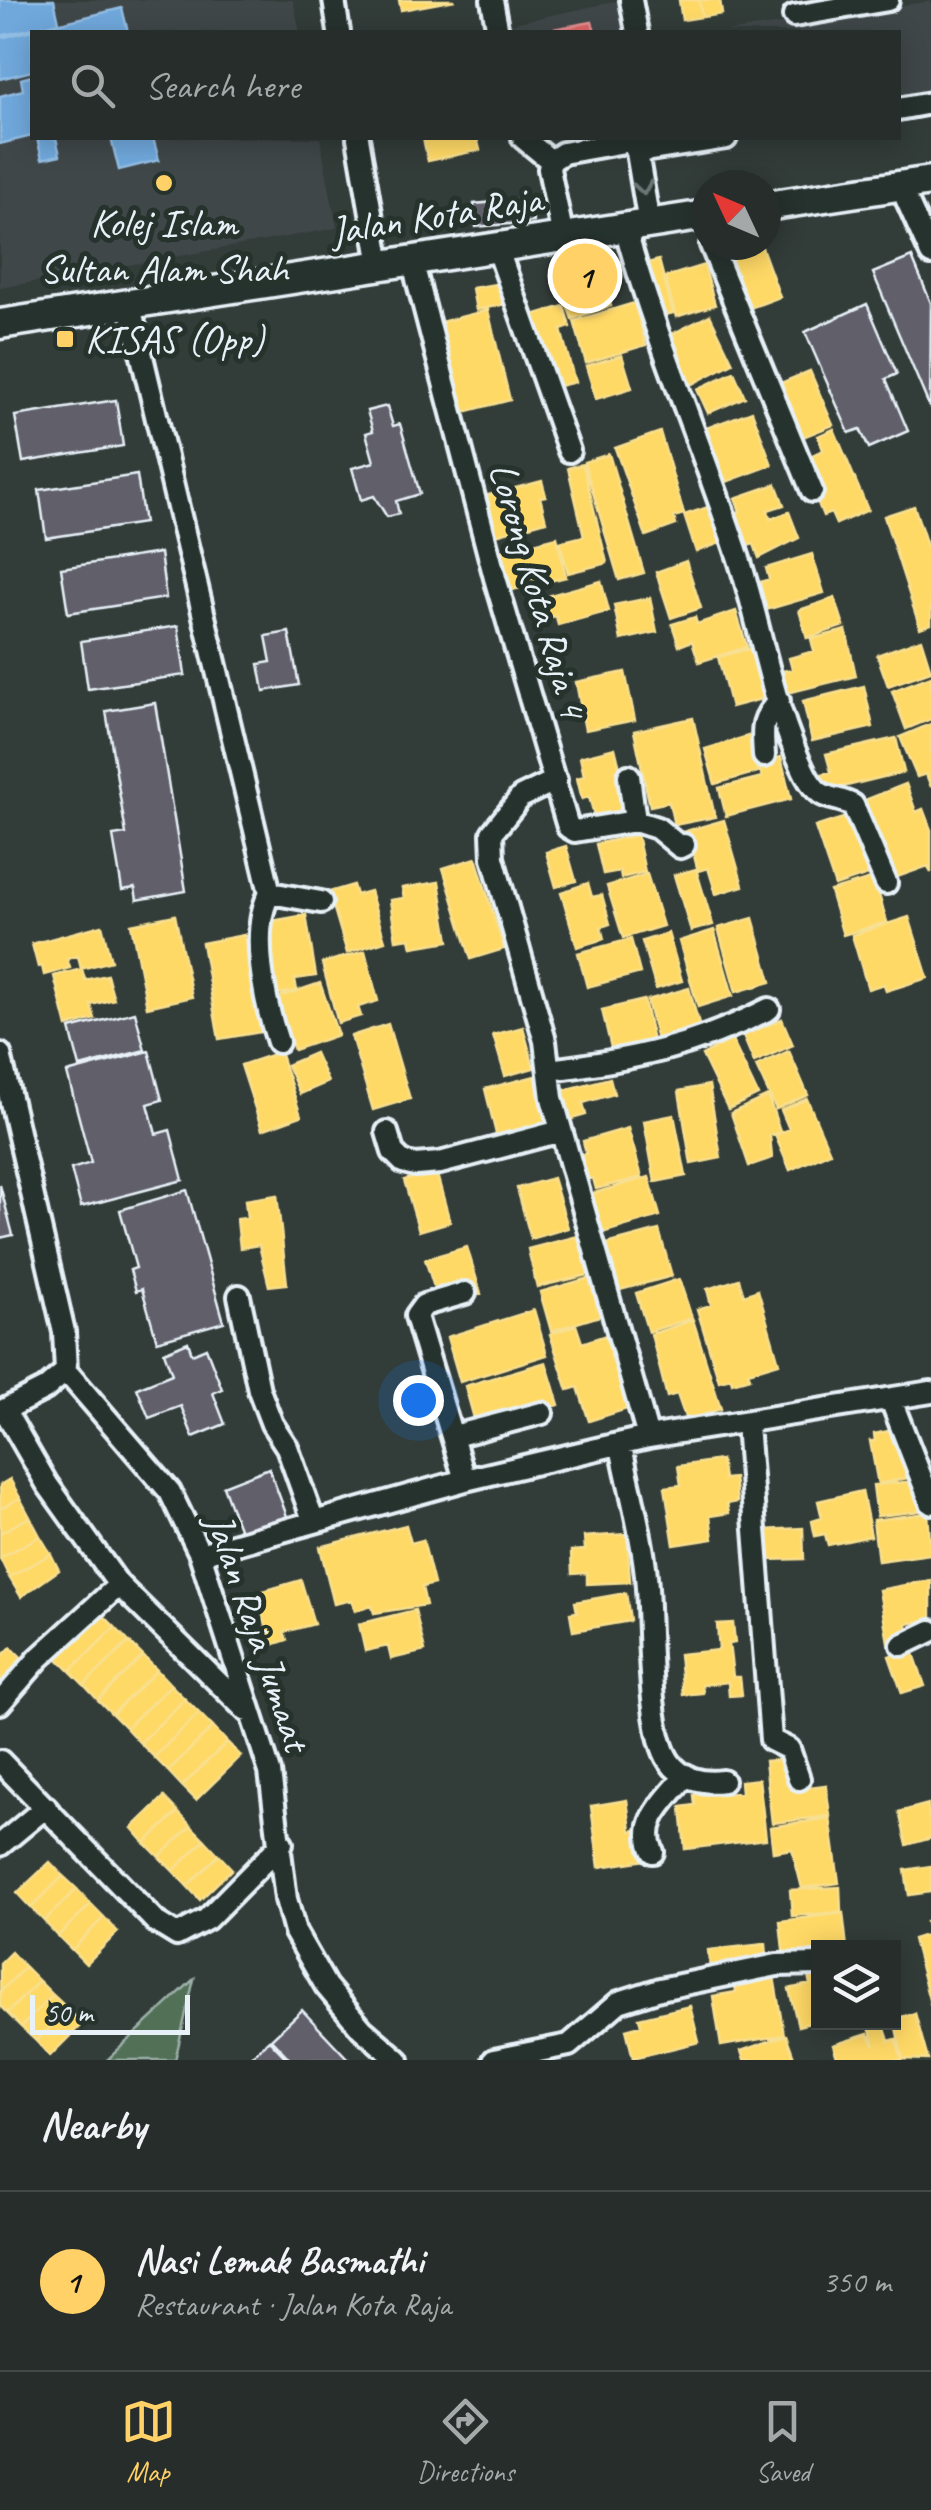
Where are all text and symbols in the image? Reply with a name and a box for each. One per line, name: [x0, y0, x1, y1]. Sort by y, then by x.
search box: [30, 30, 901, 140]
icon: search: [65, 58, 120, 113]
text: Search here: [145, 62, 300, 109]
north arrow: [691, 170, 781, 260]
marker: Kolej Islam Sultan Alam Shah: [153, 172, 175, 194]
street label: Jalan Kota Raja: [325, 173, 549, 257]
one-way arrow: [632, 179, 653, 196]
place label: Kolej Islam Sultan Alam Shah: [40, 198, 291, 294]
pin: 1: [552, 238, 618, 314]
place label: KISAS (Opp): [85, 314, 266, 364]
marker: KISAS (Opp): [54, 328, 76, 350]
street label: Lorong Kota Raja 4: [478, 457, 599, 727]
your location: [393, 1375, 444, 1426]
street label: Jalan Raja Jumaat: [193, 1505, 323, 1761]
map controls: [811, 1940, 901, 2030]
button: layers: [811, 1940, 901, 2030]
scale bar: [30, 1990, 190, 2034]
text: 50 m: [45, 1995, 93, 2030]
text: Nearby: [40, 2099, 146, 2152]
text: Nasi Lemak Basmathi: [135, 2237, 424, 2284]
text: 1: [65, 2261, 80, 2302]
text: 350 m: [822, 2261, 891, 2302]
text: Restaurant · Jalan Kota Raja: [135, 2284, 451, 2325]
tab: Map: [121, 2394, 176, 2489]
tab: Directions: [417, 2394, 514, 2489]
tab: Saved: [755, 2394, 810, 2489]

